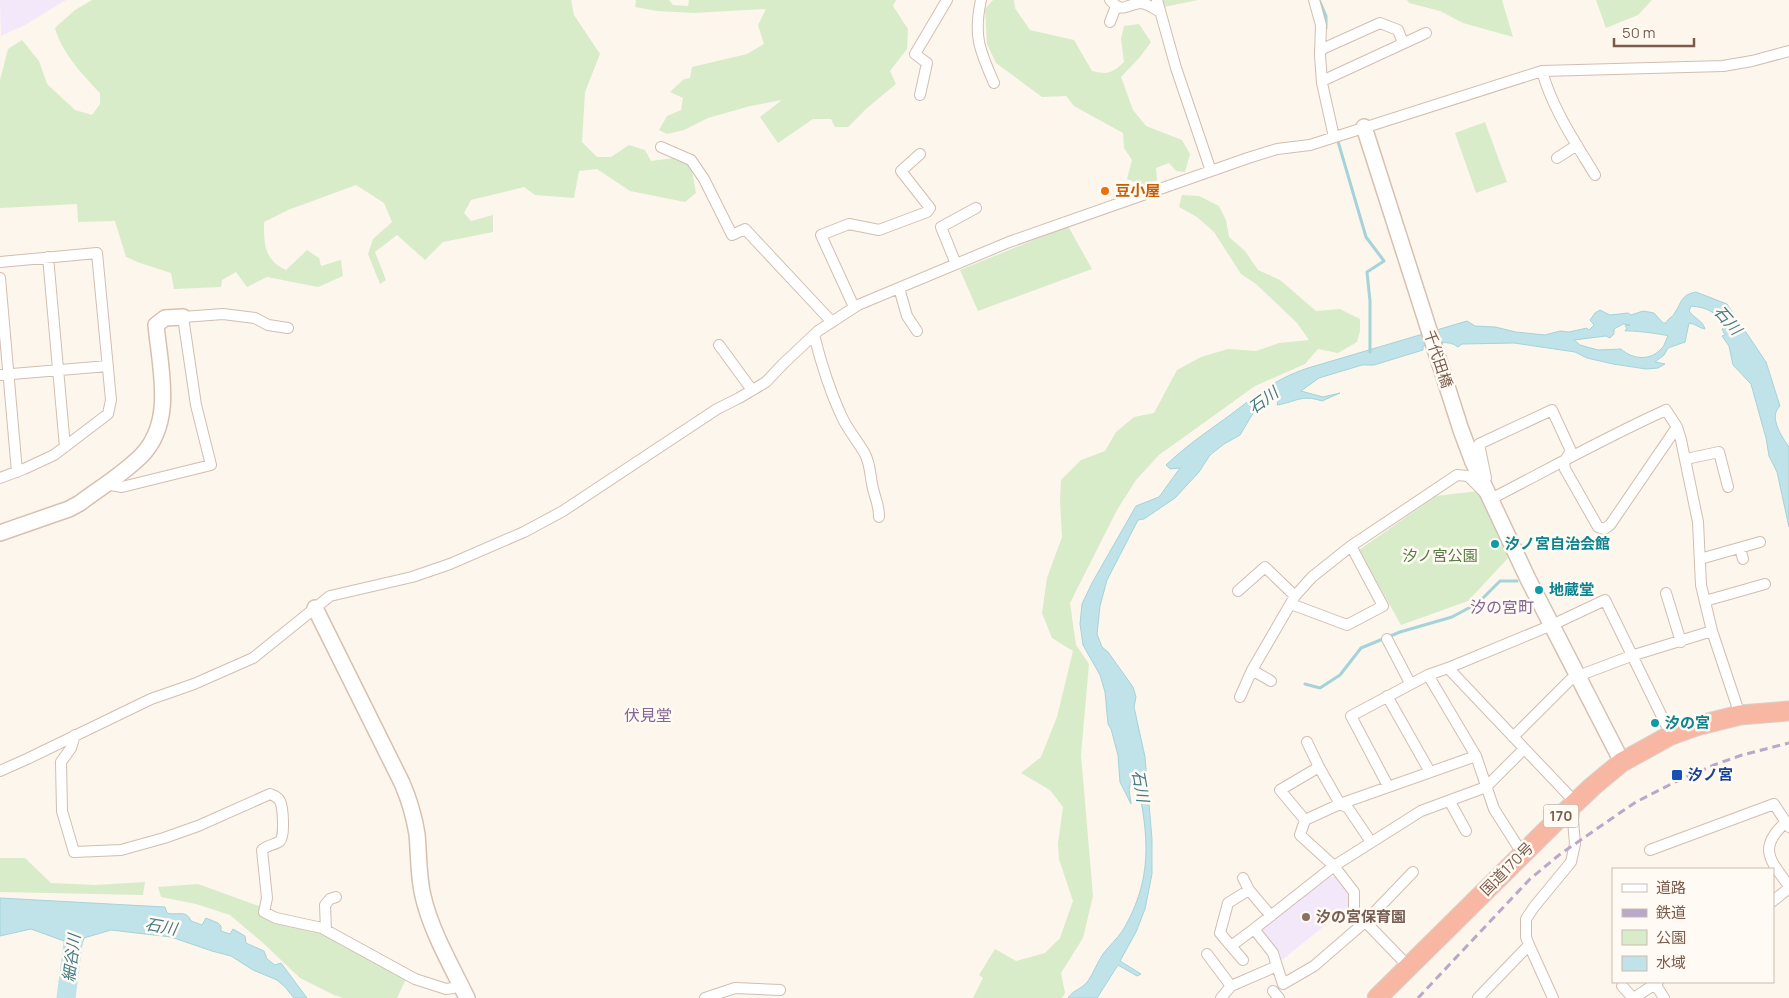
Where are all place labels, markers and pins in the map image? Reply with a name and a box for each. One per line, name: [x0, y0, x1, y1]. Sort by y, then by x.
place label: 豆小屋: [1115, 180, 1160, 201]
marker: 豆小屋: [1099, 185, 1111, 197]
place label: 汐ノ宮自治会館: [1505, 533, 1610, 554]
marker: 汐ノ宮自治会館: [1489, 538, 1501, 550]
place label: 地蔵堂: [1549, 579, 1594, 600]
marker: 地蔵堂: [1533, 584, 1545, 596]
place label: 汐の宮: [1665, 712, 1710, 733]
marker: 汐の宮: [1649, 717, 1661, 729]
place label: 汐ノ宮: [1688, 764, 1733, 785]
marker: 汐ノ宮: [1670, 768, 1684, 782]
place label: 汐の宮保育園: [1316, 906, 1406, 927]
marker: 汐の宮保育園: [1300, 911, 1312, 923]

